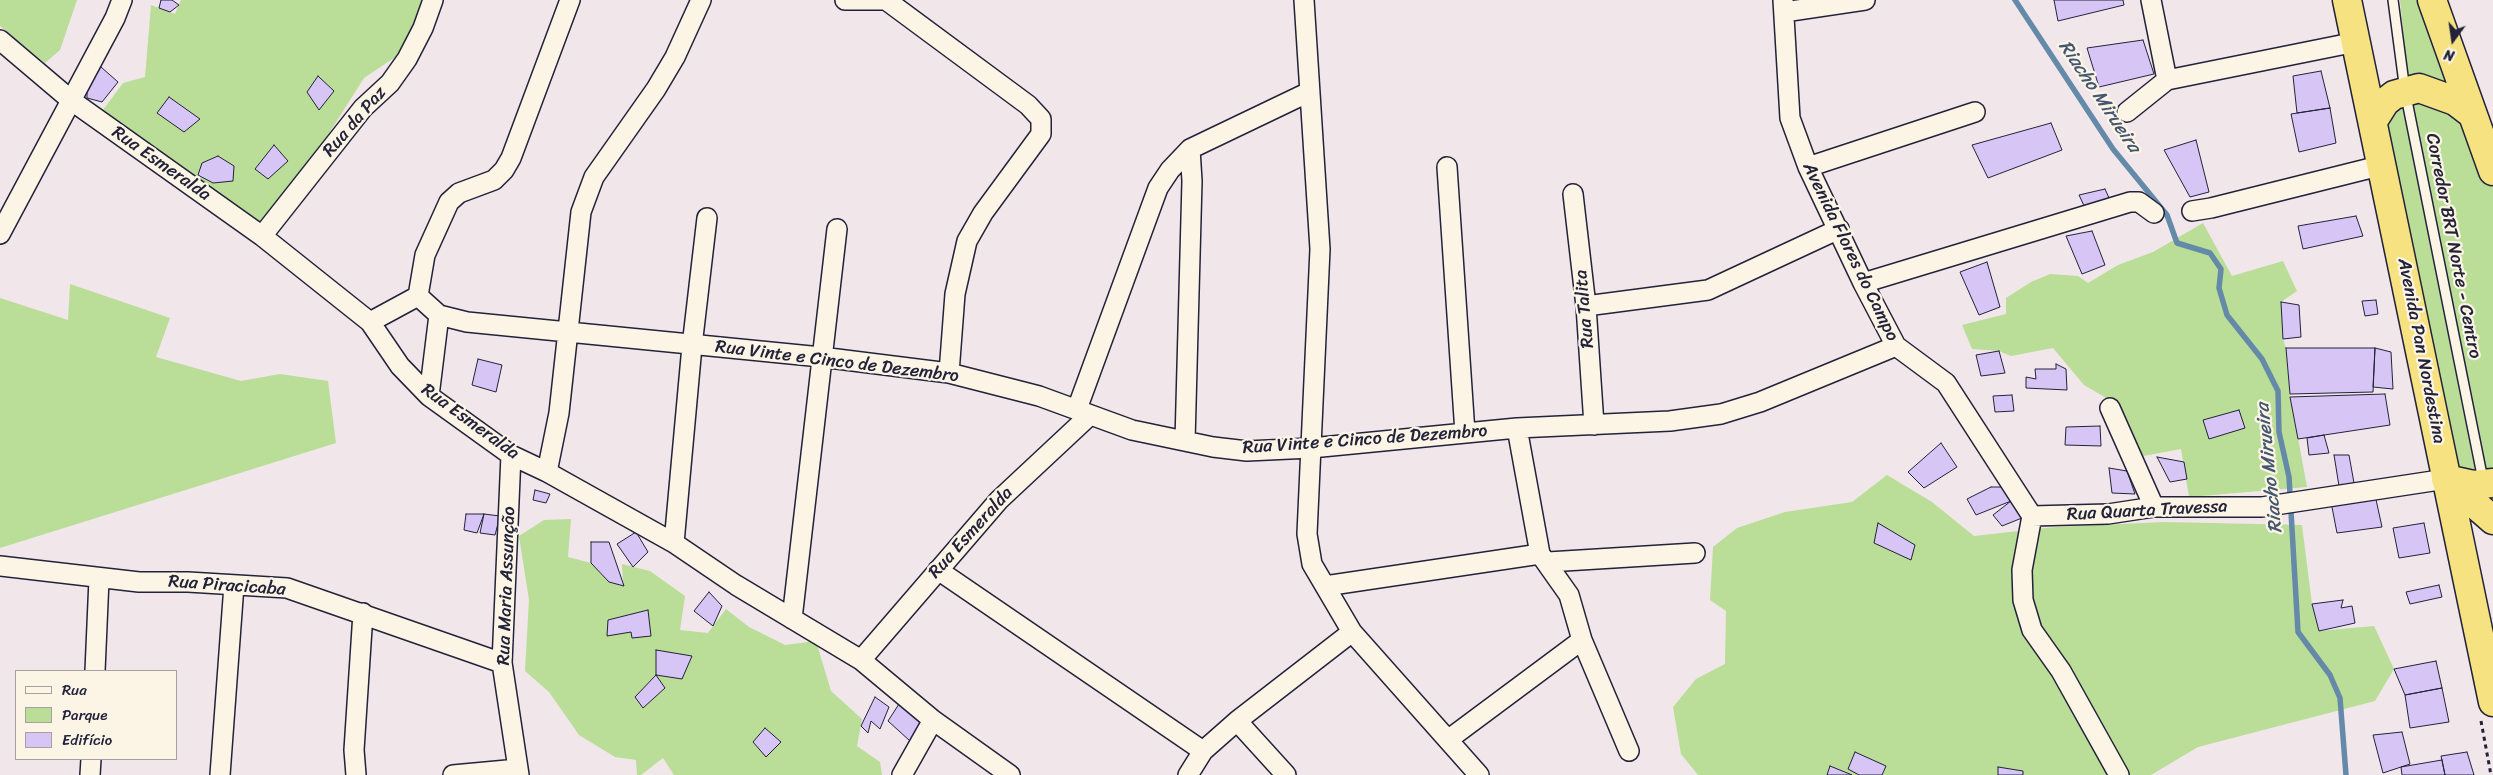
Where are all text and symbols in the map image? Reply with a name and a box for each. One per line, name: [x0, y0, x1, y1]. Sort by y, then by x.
north arrow: [2428, 15, 2478, 65]
water label: Riacho Mirueira: [2053, 37, 2145, 157]
text: N: [2442, 42, 2457, 68]
street label: Rua da Paz: [319, 82, 391, 162]
street label: Rua Esmeralda: [107, 122, 215, 206]
street label: Corredor BRT Norte - Centro: [2421, 131, 2485, 361]
street label: Avenida Flores do Campo: [1797, 159, 1903, 345]
street label: Avenida Pan Nordestina: [2392, 257, 2450, 445]
street label: Rua Talita: [1571, 269, 1599, 349]
street label: Rua Vinte e Cinco de Dezembro: [714, 336, 960, 388]
street label: Rua Esmeralda: [417, 379, 523, 465]
water label: Riacho Mirueira: [2252, 402, 2288, 534]
street label: Rua Vinte e Cinco de Dezembro: [1242, 421, 1488, 459]
street label: Rua Esmeralda: [924, 483, 1018, 583]
street label: Rua Quarta Travessa: [2066, 496, 2228, 526]
street label: Rua Maria Assunção: [493, 506, 521, 666]
street label: Rua Piracicaba: [168, 571, 286, 601]
legend: [15, 670, 178, 760]
text: Rua: [62, 677, 87, 703]
text: Parque: [62, 702, 107, 728]
text: Edifício: [62, 727, 112, 753]

